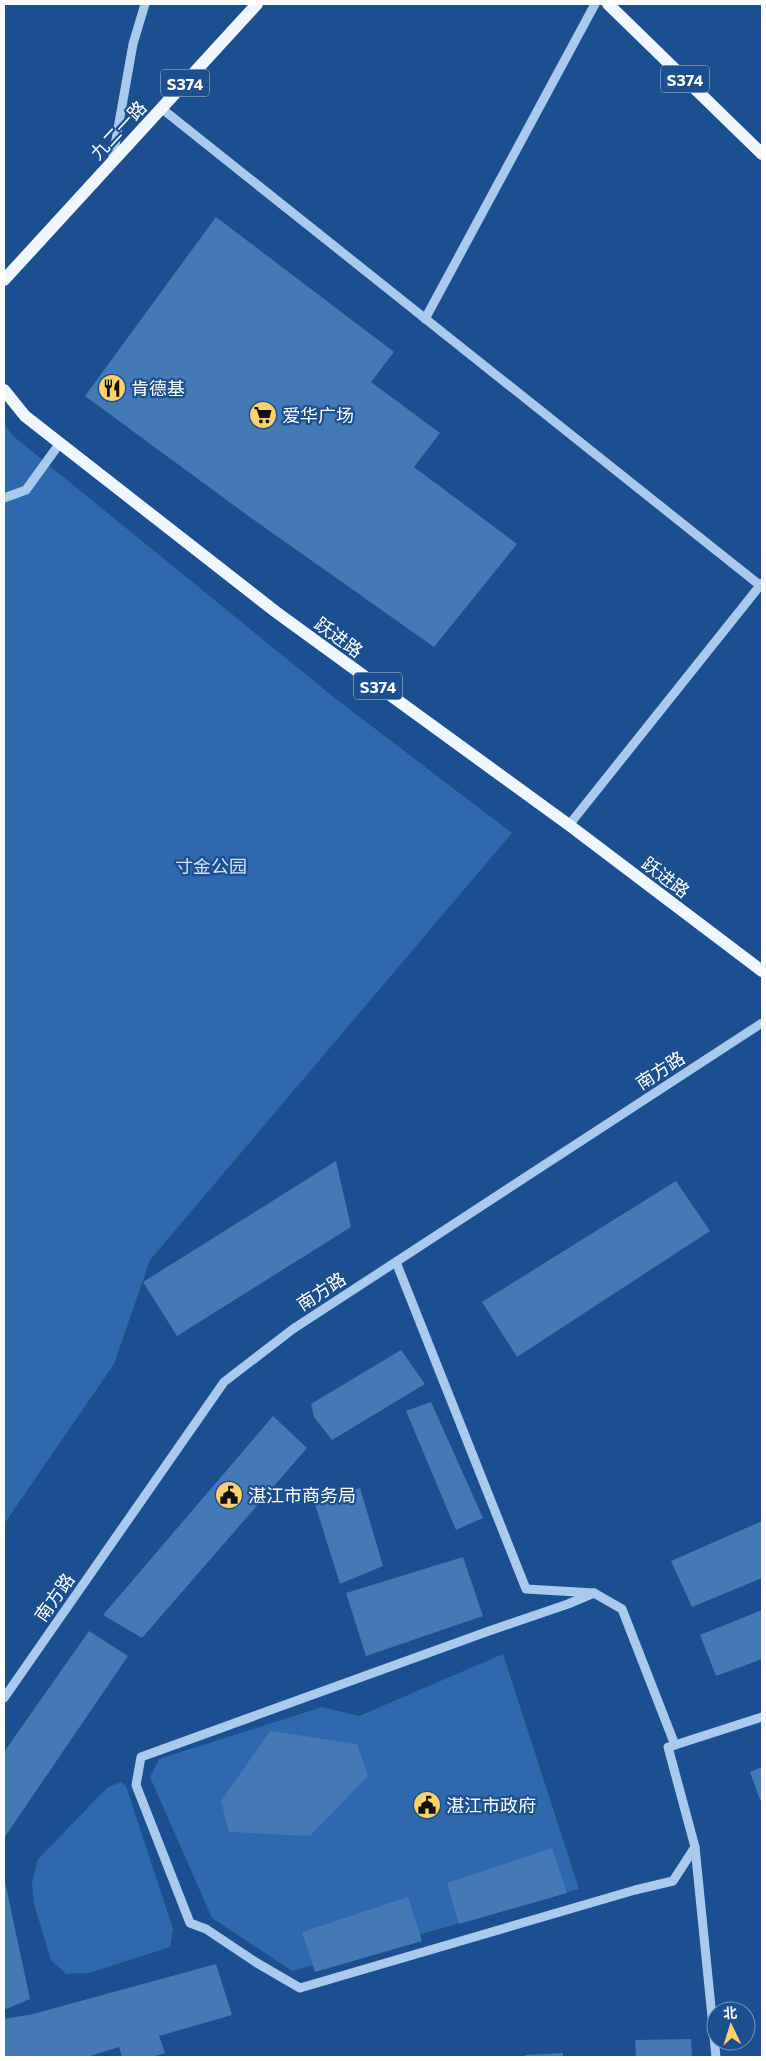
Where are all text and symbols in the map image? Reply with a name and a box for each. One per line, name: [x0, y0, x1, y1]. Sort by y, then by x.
road number: S374: [661, 66, 709, 92]
road number: S374: [161, 70, 209, 96]
street label: 九二一路: [85, 96, 151, 164]
restaurant icon: 肯德基: [97, 373, 127, 403]
place label: 肯德基: [131, 377, 185, 399]
supermarket icon: 爱华广场: [248, 400, 278, 430]
place label: 爱华广场: [282, 404, 354, 426]
street label: 跃进路: [311, 612, 367, 662]
road number: S374: [354, 672, 402, 699]
street label: 跃进路: [638, 852, 694, 902]
park label: 寸金公园: [175, 855, 247, 877]
street label: 南方路: [631, 1046, 689, 1094]
street label: 南方路: [292, 1267, 350, 1315]
public building icon: 湛江市商务局: [214, 1480, 244, 1510]
place label: 湛江市商务局: [248, 1484, 356, 1506]
street label: 南方路: [30, 1569, 78, 1625]
public building icon: 湛江市政府: [412, 1790, 442, 1820]
place label: 湛江市政府: [446, 1794, 536, 1816]
north arrow: [706, 2001, 756, 2051]
text: 北: [722, 2004, 738, 2022]

